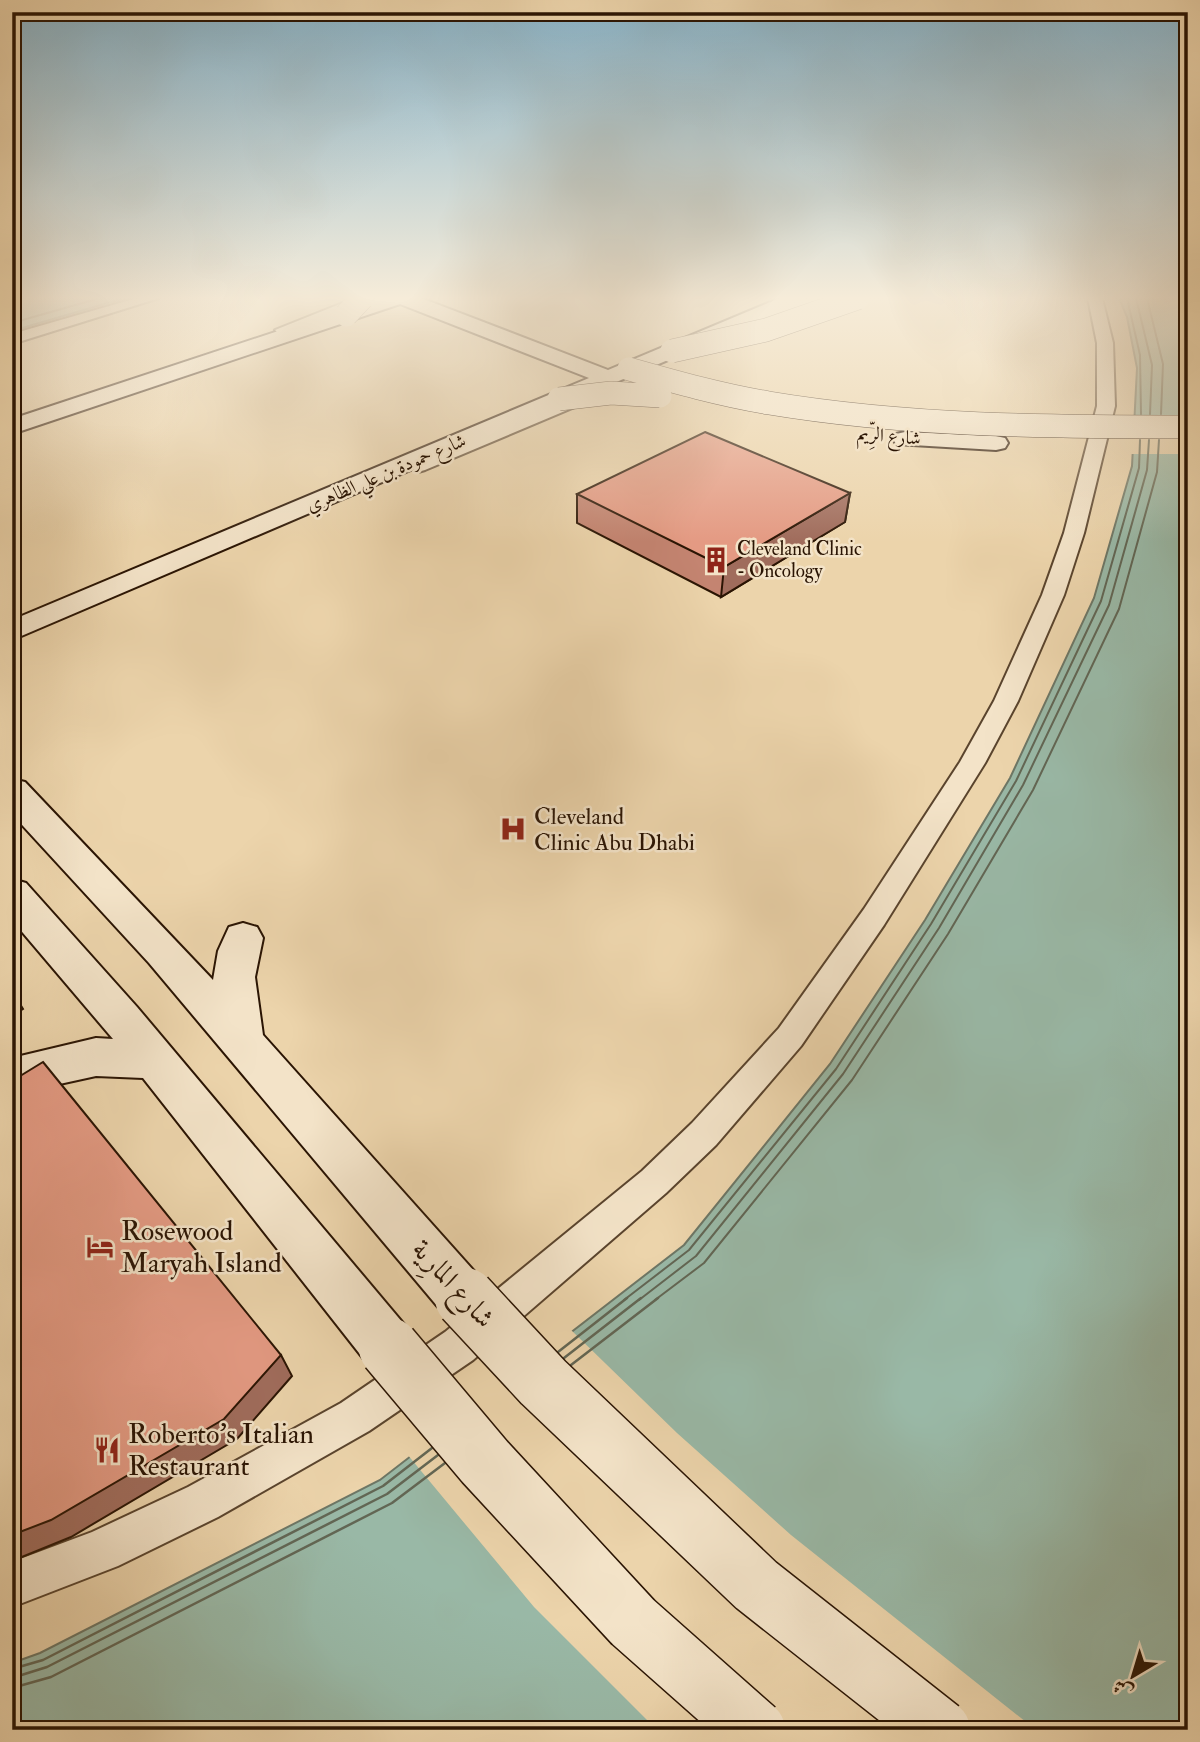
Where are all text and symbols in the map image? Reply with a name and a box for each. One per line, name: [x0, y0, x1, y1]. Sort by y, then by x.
street label: شارع الرِّيم: [856, 420, 922, 455]
street label: شارع حمودة بن علي الظاهري: [303, 429, 472, 523]
place label: Cleveland Clinic - Oncology: [737, 537, 862, 583]
building icon: Cleveland Clinic - Oncology: [701, 545, 731, 575]
place label: Cleveland Clinic Abu Dhabi: [534, 802, 695, 857]
hospital icon: Cleveland Clinic Abu Dhabi: [498, 814, 528, 844]
place label: Rosewood Maryah Island: [121, 1214, 282, 1281]
hotel icon: Rosewood Maryah Island: [85, 1232, 115, 1262]
street label: شارع المارِية: [400, 1232, 502, 1339]
place label: Roberto's Italian Restaurant: [128, 1417, 314, 1484]
restaurant icon: Roberto's Italian Restaurant: [92, 1435, 122, 1465]
north arrow: [1098, 1640, 1168, 1710]
text: ش: [1108, 1673, 1138, 1704]

